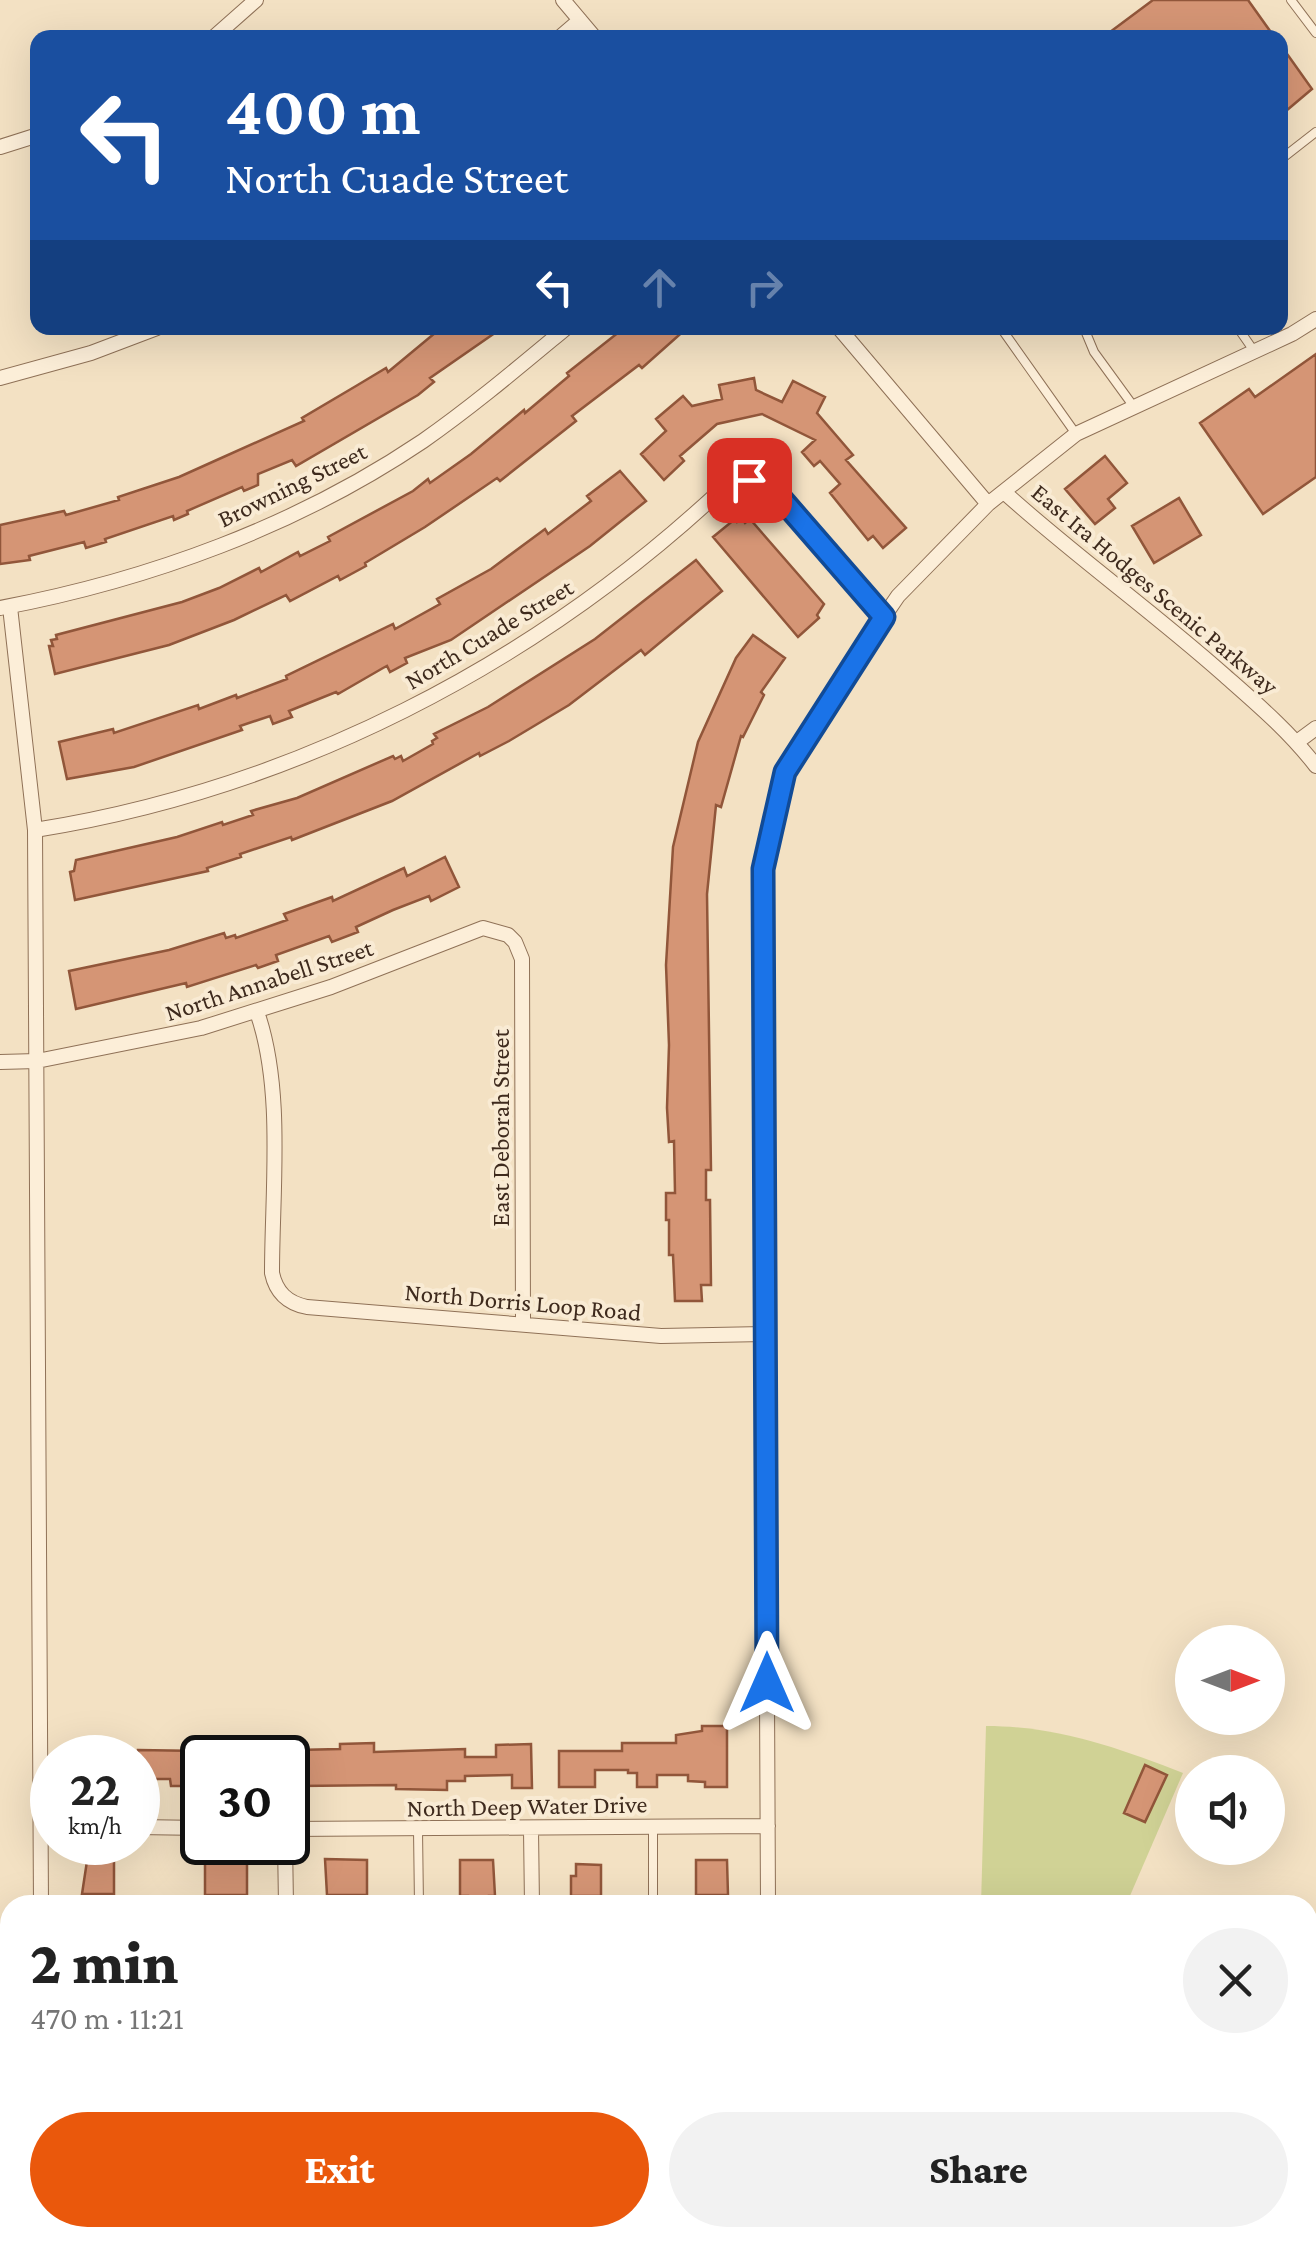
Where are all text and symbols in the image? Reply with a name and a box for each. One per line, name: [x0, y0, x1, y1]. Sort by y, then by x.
icon: left: [60, 70, 190, 200]
text: 400 m: [225, 71, 421, 149]
text: North Cuade Street: [225, 153, 568, 203]
icon: left: [527, 260, 582, 315]
icon: ahead: [632, 260, 687, 315]
icon: right: [737, 260, 792, 315]
street label: Browning Street: [213, 437, 372, 533]
pin: [707, 438, 792, 523]
icon: arrive: [722, 453, 777, 508]
street label: East Ira Hodges Scenic Parkway: [1026, 478, 1284, 701]
street label: North Cuade Street: [400, 573, 578, 695]
street label: North Annabell Street: [162, 933, 377, 1026]
street label: East Deborah Street: [487, 1029, 514, 1227]
street label: North Dorris Loop Road: [403, 1278, 643, 1327]
north arrow: [1175, 1625, 1285, 1735]
map controls: [1175, 1625, 1285, 1865]
position arrow: [715, 1631, 819, 1735]
speed limit sign: 30: [180, 1735, 310, 1865]
button: sound: [1175, 1755, 1285, 1865]
text: 22: [70, 1760, 120, 1816]
street label: North Deep Water Drive: [406, 1790, 648, 1823]
text: km/h: [68, 1812, 122, 1839]
button: close: [1183, 1928, 1288, 2033]
text: 2 min: [30, 1929, 178, 1996]
text: 470 m · 11:21: [30, 2000, 184, 2036]
button: Exit: [30, 2112, 649, 2227]
button: Share: [669, 2112, 1288, 2227]

